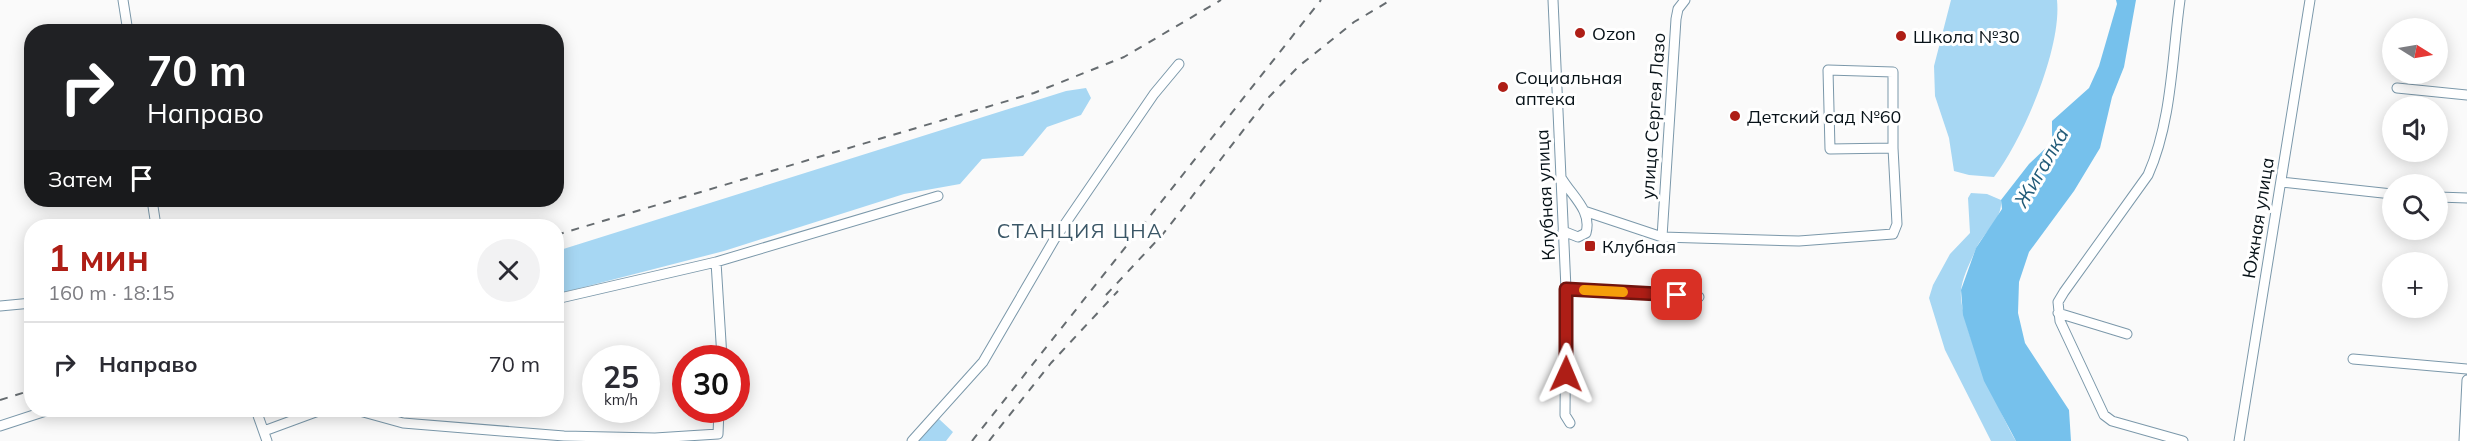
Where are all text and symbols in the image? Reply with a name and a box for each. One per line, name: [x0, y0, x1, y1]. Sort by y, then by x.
north arrow: [2382, 18, 2448, 84]
map controls: [2382, 18, 2448, 318]
place label: Ozon: [1592, 22, 1636, 45]
place label: Школа №30: [1913, 25, 2020, 48]
marker: Ozon: [1573, 26, 1587, 40]
marker: Школа №30: [1894, 29, 1908, 43]
street label: улица Сергея Лазо: [1636, 32, 1670, 200]
text: 70 m: [147, 44, 247, 97]
icon: right: [48, 48, 126, 126]
place label: Социальная аптека: [1515, 66, 1622, 110]
marker: Социальная аптека: [1496, 80, 1510, 94]
text: Направо: [147, 96, 264, 130]
button: sound: [2382, 96, 2448, 162]
place label: Детский сад №60: [1747, 105, 1901, 128]
marker: Детский сад №60: [1728, 109, 1742, 123]
water label: Жигалка: [2008, 123, 2074, 212]
street label: Клубная улица: [1530, 129, 1560, 261]
street label: Южная улица: [2237, 156, 2279, 280]
icon: arrive: [125, 162, 158, 195]
text: Затем: [48, 165, 113, 193]
button: search: [2382, 174, 2448, 240]
district label: СТАНЦИЯ ЦНА: [997, 218, 1163, 243]
text: 1 мин: [48, 235, 149, 280]
place label: Клубная: [1602, 235, 1676, 258]
button: close: [477, 239, 540, 302]
marker: Клубная: [1583, 239, 1597, 253]
button: +: [2382, 252, 2448, 318]
pin: [1651, 269, 1702, 320]
icon: arrive: [1660, 278, 1693, 311]
text: 160 m · 18:15: [48, 280, 174, 305]
position arrow: [1534, 342, 1598, 406]
speed limit sign: 30: [672, 345, 750, 423]
icon: right: [48, 348, 81, 381]
text: Направо: [99, 350, 197, 378]
text: 70 m: [489, 350, 540, 378]
text: 25: [603, 358, 639, 396]
text: km/h: [604, 390, 638, 409]

